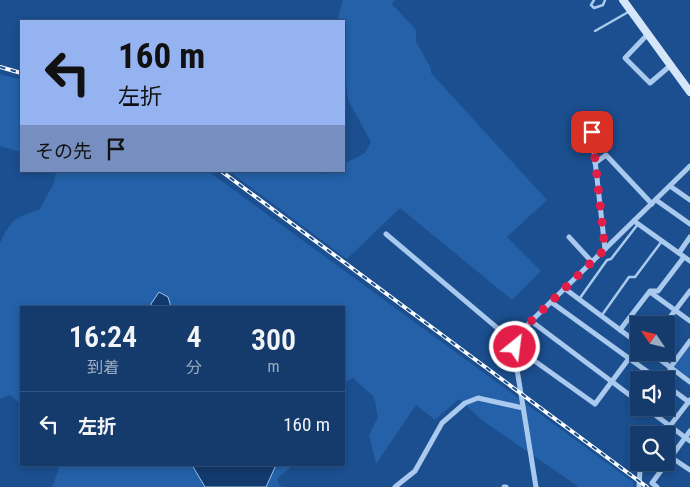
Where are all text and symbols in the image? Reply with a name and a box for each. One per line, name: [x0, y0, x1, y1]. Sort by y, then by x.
text: 160 m: [118, 36, 205, 77]
icon: left: [35, 40, 100, 105]
text: 左折: [118, 84, 162, 109]
pin: [571, 111, 613, 153]
icon: arrive: [578, 118, 606, 146]
icon: arrive: [102, 135, 130, 163]
text: その先: [35, 140, 92, 163]
north arrow: [630, 316, 675, 361]
map controls: [630, 316, 675, 471]
text: 16:24: [69, 319, 137, 354]
text: 4: [186, 319, 202, 354]
position arrow: [488, 320, 540, 372]
text: 300: [251, 322, 296, 357]
text: m: [267, 357, 280, 376]
text: 到着: [87, 358, 119, 377]
text: 分: [186, 358, 202, 377]
button: sound: [630, 371, 675, 416]
icon: left: [35, 410, 63, 438]
text: 160 m: [283, 413, 330, 436]
text: 左折: [78, 415, 116, 438]
button: search: [630, 426, 675, 471]

